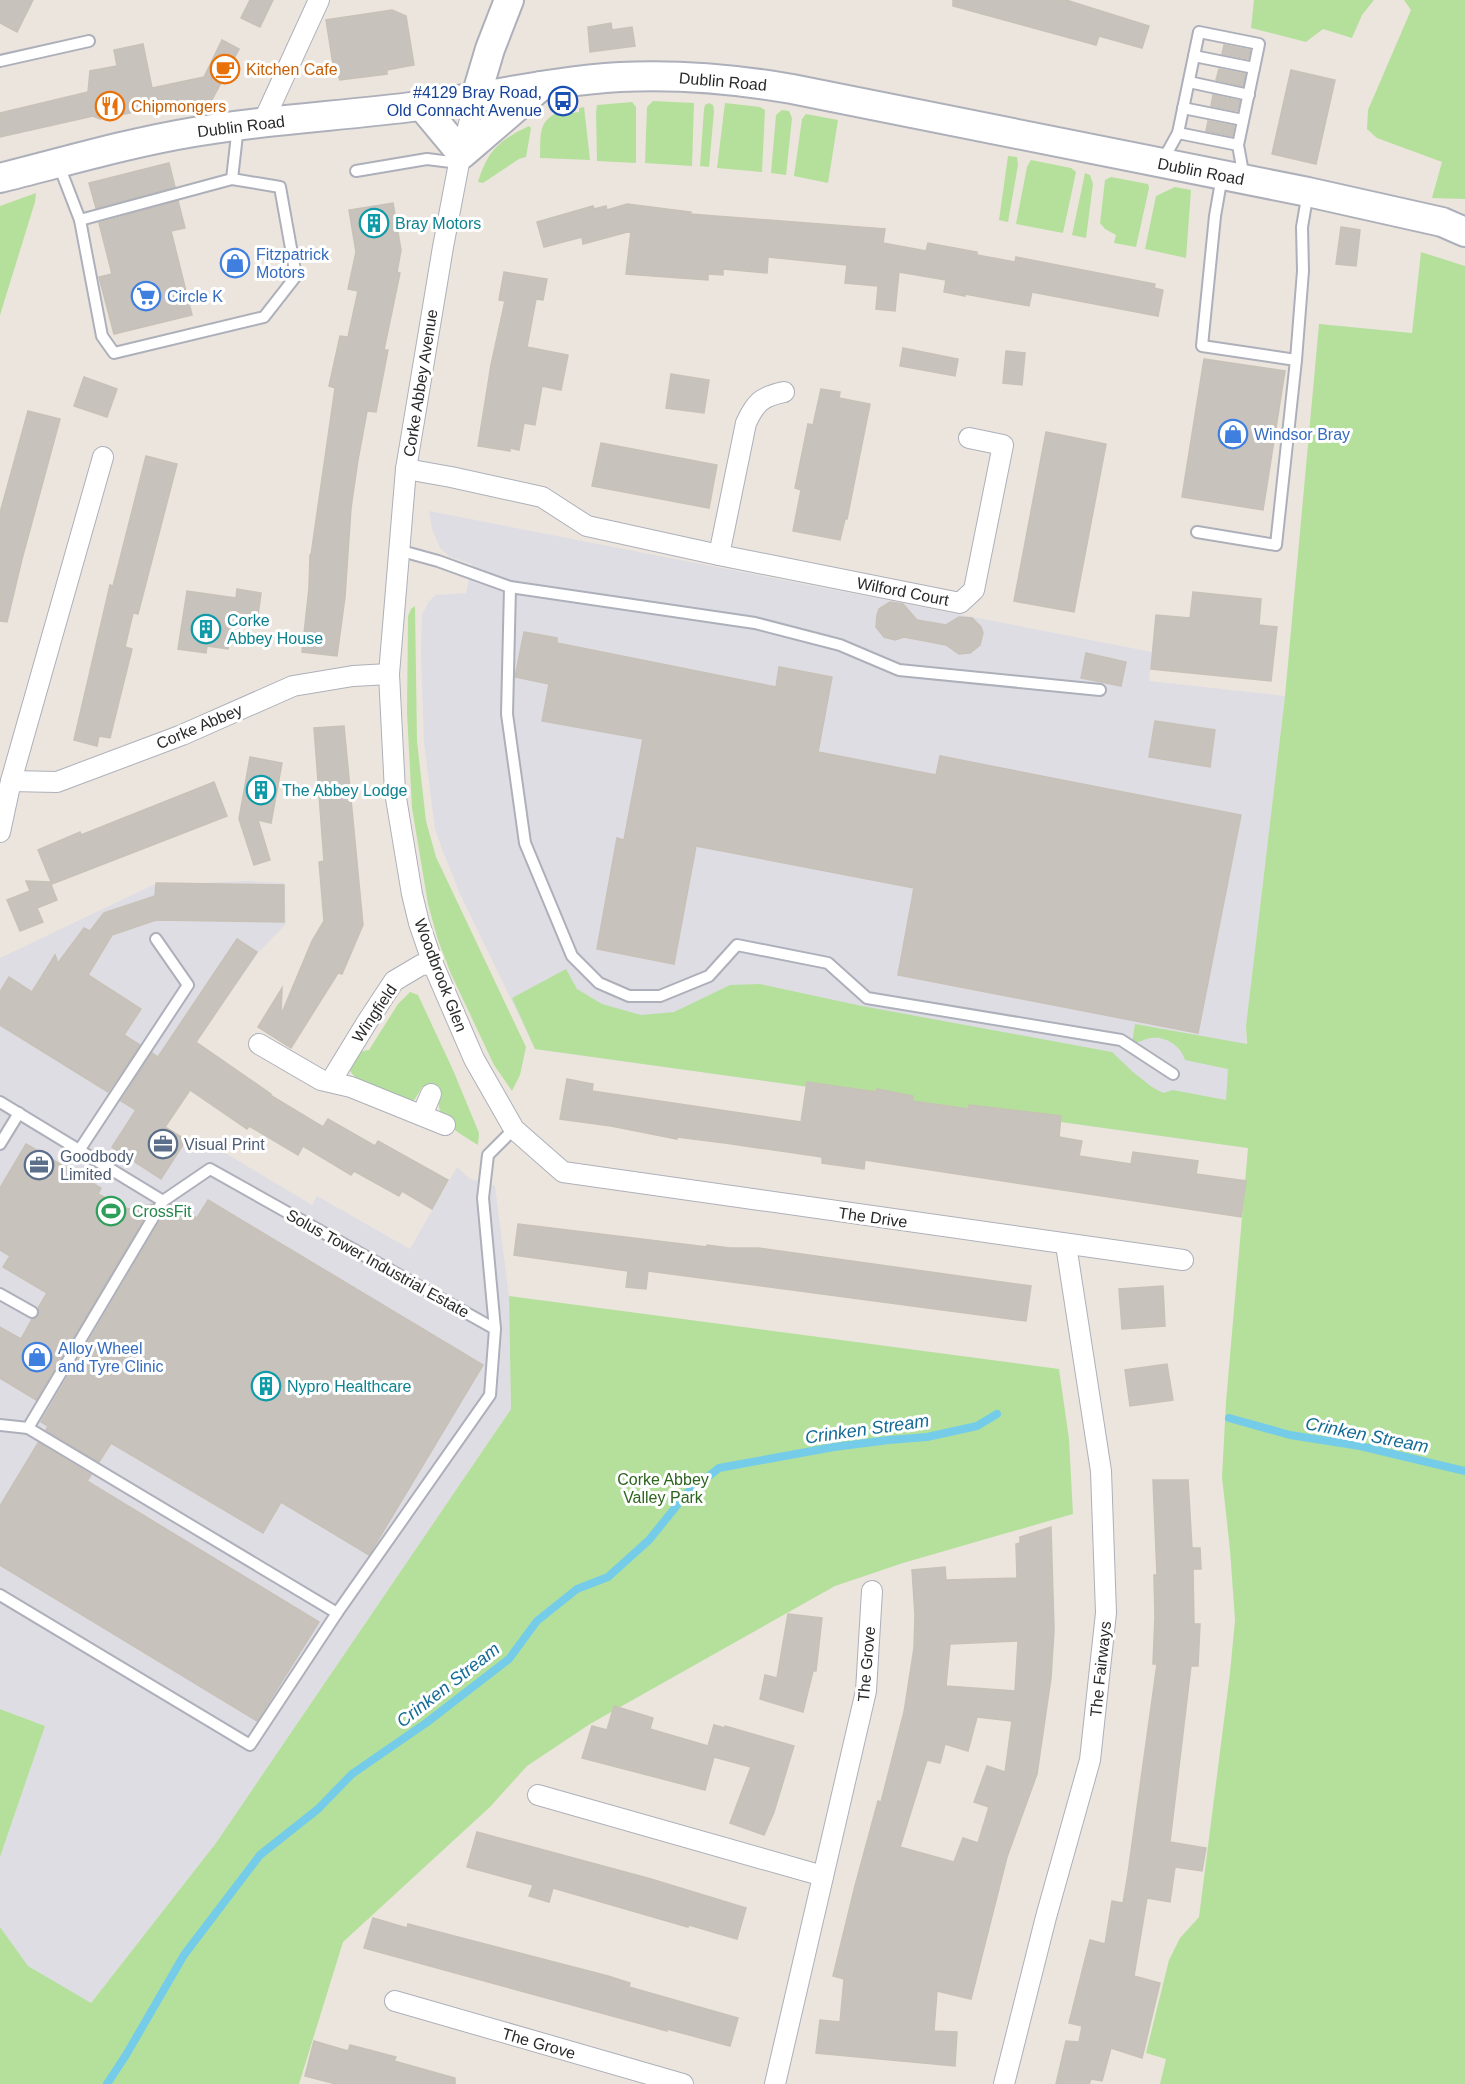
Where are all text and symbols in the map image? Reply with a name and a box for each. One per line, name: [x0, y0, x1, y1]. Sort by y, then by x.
cafe icon: Kitchen Cafe: [209, 53, 241, 85]
place label: Kitchen Cafe: [246, 61, 338, 78]
street label: Dublin Road: [678, 69, 768, 94]
place label: #4129 Bray Road, Old Connacht Avenue: [387, 84, 542, 119]
bus stop icon: #4129 Bray Road, Old Connacht Avenue: [547, 85, 579, 117]
restaurant icon: Chipmongers: [94, 90, 126, 122]
place label: Chipmongers: [131, 98, 226, 115]
street label: Dublin Road: [196, 113, 286, 140]
street label: Dublin Road: [1156, 155, 1246, 188]
building icon: Bray Motors: [358, 207, 390, 239]
place label: Bray Motors: [395, 215, 481, 232]
place label: Fitzpatrick Motors: [256, 246, 330, 281]
shop icon: Fitzpatrick Motors: [219, 247, 251, 279]
supermarket icon: Circle K: [130, 280, 162, 312]
place label: Circle K: [167, 288, 223, 305]
street label: Corke Abbey Avenue: [400, 308, 441, 458]
shop icon: Windsor Bray: [1217, 418, 1249, 450]
place label: Windsor Bray: [1254, 426, 1350, 443]
street label: Wilford Court: [855, 574, 951, 609]
place label: Corke Abbey House: [227, 612, 323, 647]
building icon: Corke Abbey House: [190, 613, 222, 645]
street label: Corke Abbey: [154, 701, 245, 752]
building icon: The Abbey Lodge: [245, 774, 277, 806]
place label: The Abbey Lodge: [282, 782, 408, 799]
street label: Woodbrook Glen: [411, 916, 470, 1034]
street label: Wingfield: [349, 981, 400, 1045]
office icon: Visual Print: [147, 1128, 179, 1160]
place label: Visual Print: [184, 1136, 265, 1153]
place label: Goodbody Limited: [60, 1148, 134, 1183]
office icon: Goodbody Limited: [23, 1149, 55, 1181]
sports icon: CrossFit: [95, 1195, 127, 1227]
place label: CrossFit: [132, 1203, 192, 1220]
street label: The Drive: [837, 1204, 909, 1231]
street label: Solus Tower Industrial Estate: [284, 1206, 472, 1321]
place label: Alloy Wheel and Tyre Clinic: [58, 1340, 164, 1375]
shop icon: Alloy Wheel and Tyre Clinic: [21, 1341, 53, 1373]
building icon: Nypro Healthcare: [250, 1370, 282, 1402]
place label: Nypro Healthcare: [287, 1378, 412, 1395]
water label: Crinken Stream: [804, 1410, 930, 1448]
water label: Crinken Stream: [1304, 1413, 1430, 1457]
park label: Corke Abbey Valley Park: [617, 1471, 709, 1506]
street label: The Fairways: [1087, 1620, 1114, 1718]
street label: The Grove: [855, 1626, 878, 1702]
water label: Crinken Stream: [393, 1639, 503, 1731]
street label: The Grove: [500, 2025, 578, 2062]

